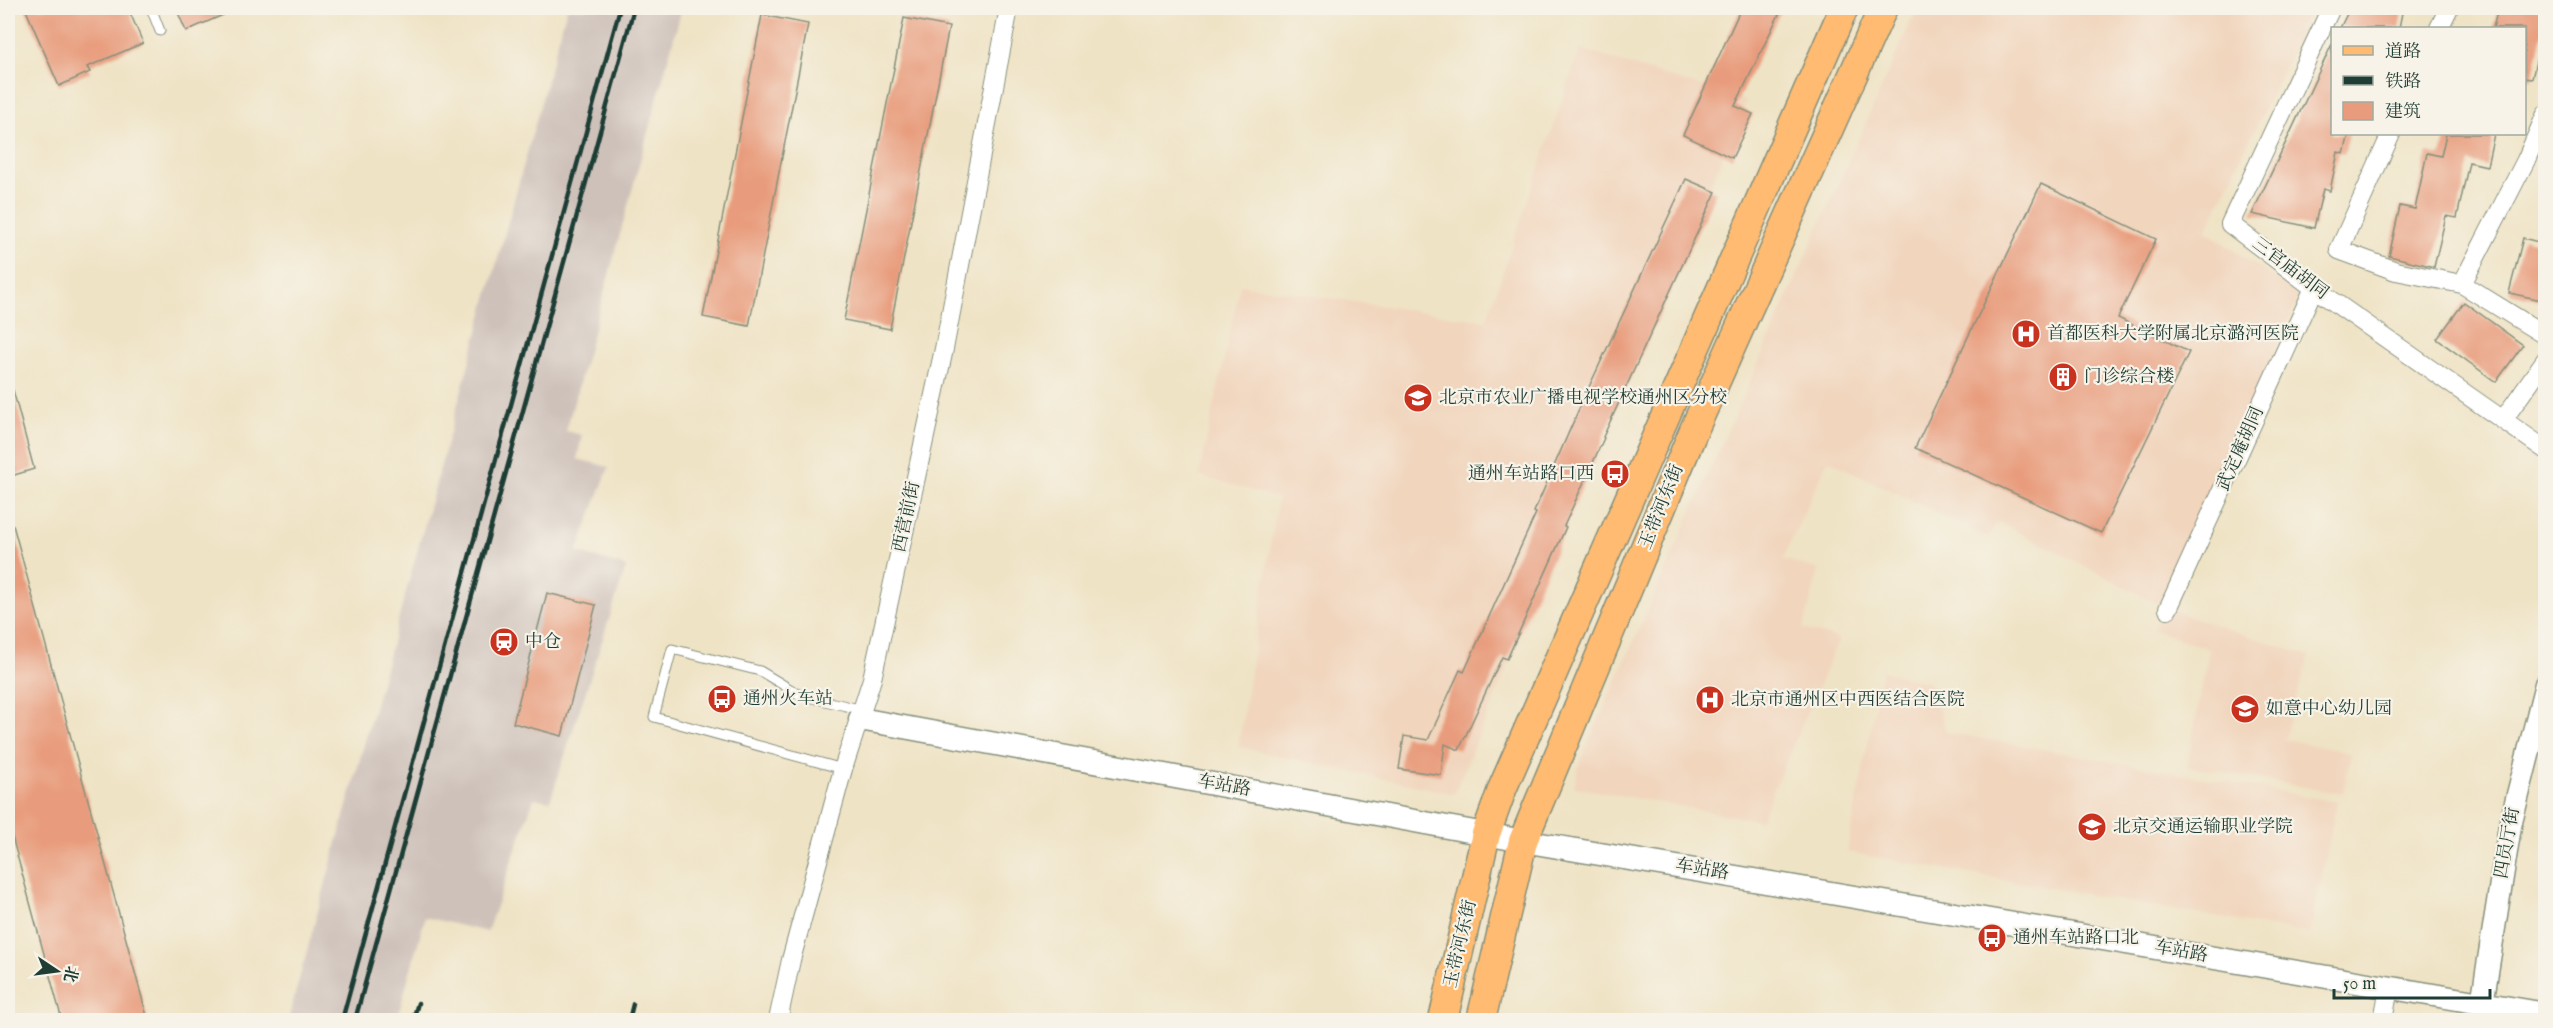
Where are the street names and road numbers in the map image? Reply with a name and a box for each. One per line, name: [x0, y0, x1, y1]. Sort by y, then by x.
street label: 三官庙胡同: [2247, 233, 2333, 305]
street label: 武定庵胡同: [2212, 403, 2270, 495]
street label: 玉带河东街: [1634, 461, 1690, 553]
street label: 西营前街: [888, 479, 926, 555]
street label: 车站路: [1195, 770, 1253, 802]
street label: 四员厅街: [2490, 806, 2526, 880]
street label: 车站路: [1674, 854, 1730, 886]
street label: 玉带河东街: [1440, 898, 1482, 990]
street label: 车站路: [2152, 936, 2210, 968]

